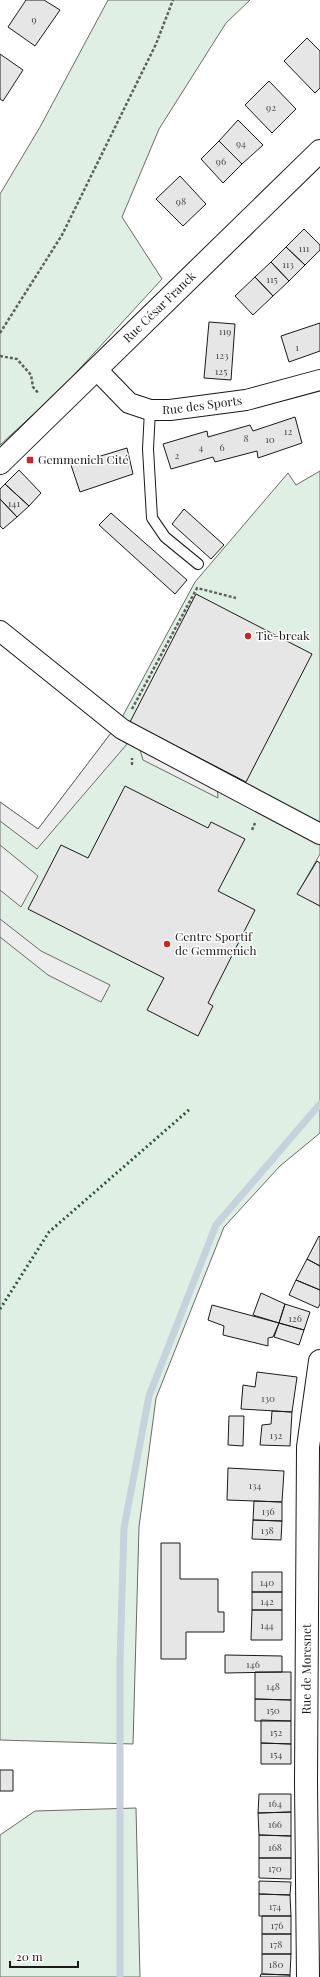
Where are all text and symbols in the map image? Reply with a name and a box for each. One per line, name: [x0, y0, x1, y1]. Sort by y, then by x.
house number: 9: [31, 12, 37, 26]
house number: 92: [266, 100, 276, 114]
house number: 94: [236, 136, 246, 150]
house number: 96: [216, 154, 226, 168]
house number: 98: [176, 194, 186, 208]
house number: 111: [298, 241, 310, 255]
house number: 113: [282, 257, 294, 271]
street label: Rue César Franck: [119, 267, 199, 346]
house number: 115: [266, 272, 278, 286]
house number: 119: [219, 324, 231, 338]
house number: 1: [295, 340, 299, 354]
house number: 123: [216, 348, 229, 362]
house number: 125: [215, 364, 227, 378]
street label: Rue des Sports: [162, 392, 243, 417]
house number: 12: [284, 424, 292, 438]
house number: 8: [243, 431, 249, 445]
house number: 10: [265, 432, 275, 446]
house number: 4: [199, 440, 204, 454]
house number: 6: [219, 440, 225, 454]
house number: 2: [175, 448, 180, 462]
place label: Gemmenich Cité: [38, 451, 129, 467]
marker: Gemmenich Cité: [25, 455, 35, 465]
house number: 141: [8, 496, 20, 510]
place label: Tie-break: [256, 627, 310, 643]
marker: Tie-break: [243, 631, 253, 641]
place label: Centre Sportif de Gemmenich: [175, 928, 257, 958]
marker: Centre Sportif de Gemmenich: [162, 939, 172, 949]
house number: 126: [288, 1311, 302, 1325]
house number: 130: [261, 1391, 275, 1405]
house number: 132: [270, 1428, 283, 1442]
house number: 134: [249, 1478, 262, 1492]
house number: 136: [261, 1504, 275, 1518]
house number: 138: [260, 1523, 274, 1537]
house number: 140: [260, 1575, 274, 1589]
house number: 142: [260, 1594, 274, 1608]
house number: 144: [260, 1618, 274, 1632]
street label: Rue de Moresnet: [297, 1623, 314, 1714]
house number: 146: [246, 1657, 260, 1671]
house number: 148: [266, 1679, 280, 1693]
house number: 150: [266, 1703, 280, 1717]
house number: 152: [270, 1725, 282, 1739]
house number: 154: [270, 1747, 282, 1761]
house number: 164: [268, 1796, 282, 1810]
house number: 166: [268, 1817, 282, 1831]
house number: 168: [268, 1840, 282, 1854]
house number: 170: [268, 1861, 282, 1875]
house number: 174: [269, 1899, 281, 1913]
house number: 176: [271, 1918, 283, 1932]
house number: 178: [270, 1937, 282, 1951]
scale bar: [10, 1943, 78, 1969]
text: 20 m: [16, 1948, 43, 1964]
house number: 180: [269, 1957, 283, 1971]

